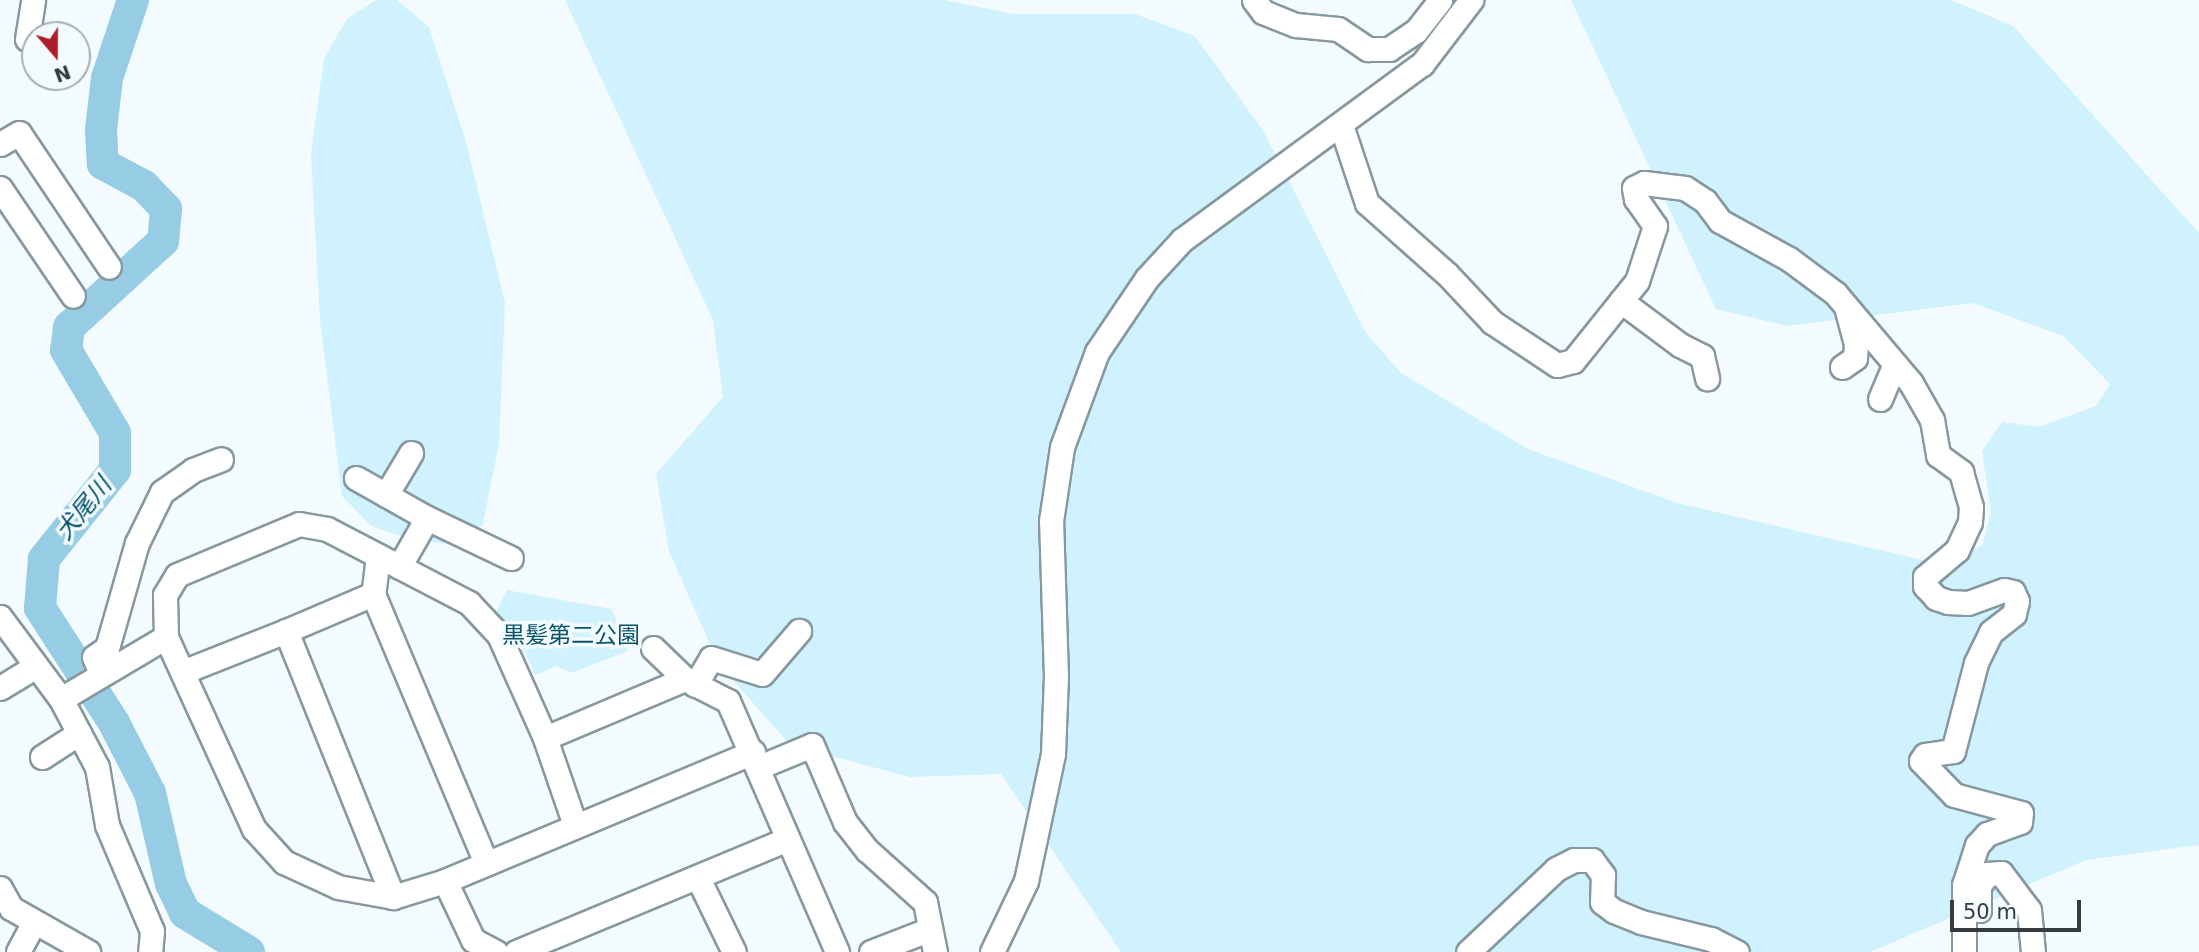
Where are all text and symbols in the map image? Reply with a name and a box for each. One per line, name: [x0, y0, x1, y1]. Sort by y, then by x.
north arrow: [21, 21, 91, 91]
text: N: [51, 61, 74, 87]
water label: 犬尾川: [50, 472, 118, 546]
park label: 黒髪第二公園: [502, 621, 640, 649]
scale bar: [1954, 886, 2085, 930]
text: 50 m: [1963, 900, 2017, 924]

